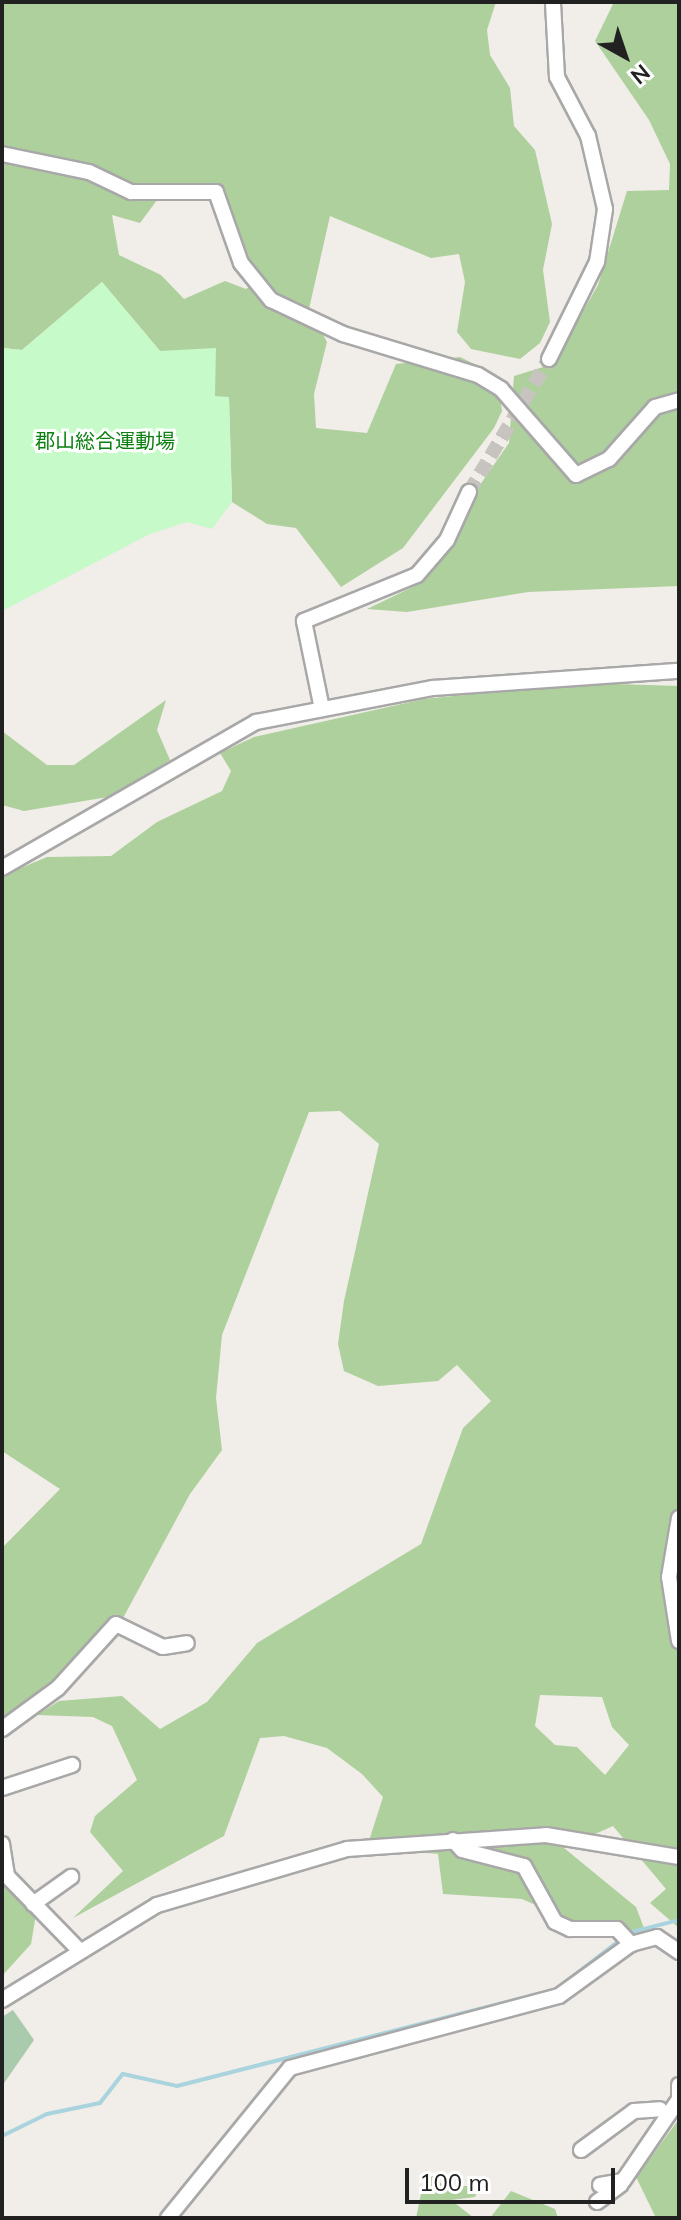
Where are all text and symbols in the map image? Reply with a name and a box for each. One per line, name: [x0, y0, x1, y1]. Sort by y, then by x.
north arrow: [585, 16, 665, 96]
text: N: [625, 58, 656, 90]
park label: 郡山総合運動場: [35, 428, 175, 452]
scale bar: [409, 2152, 619, 2202]
text: 100 m: [419, 2167, 490, 2197]

